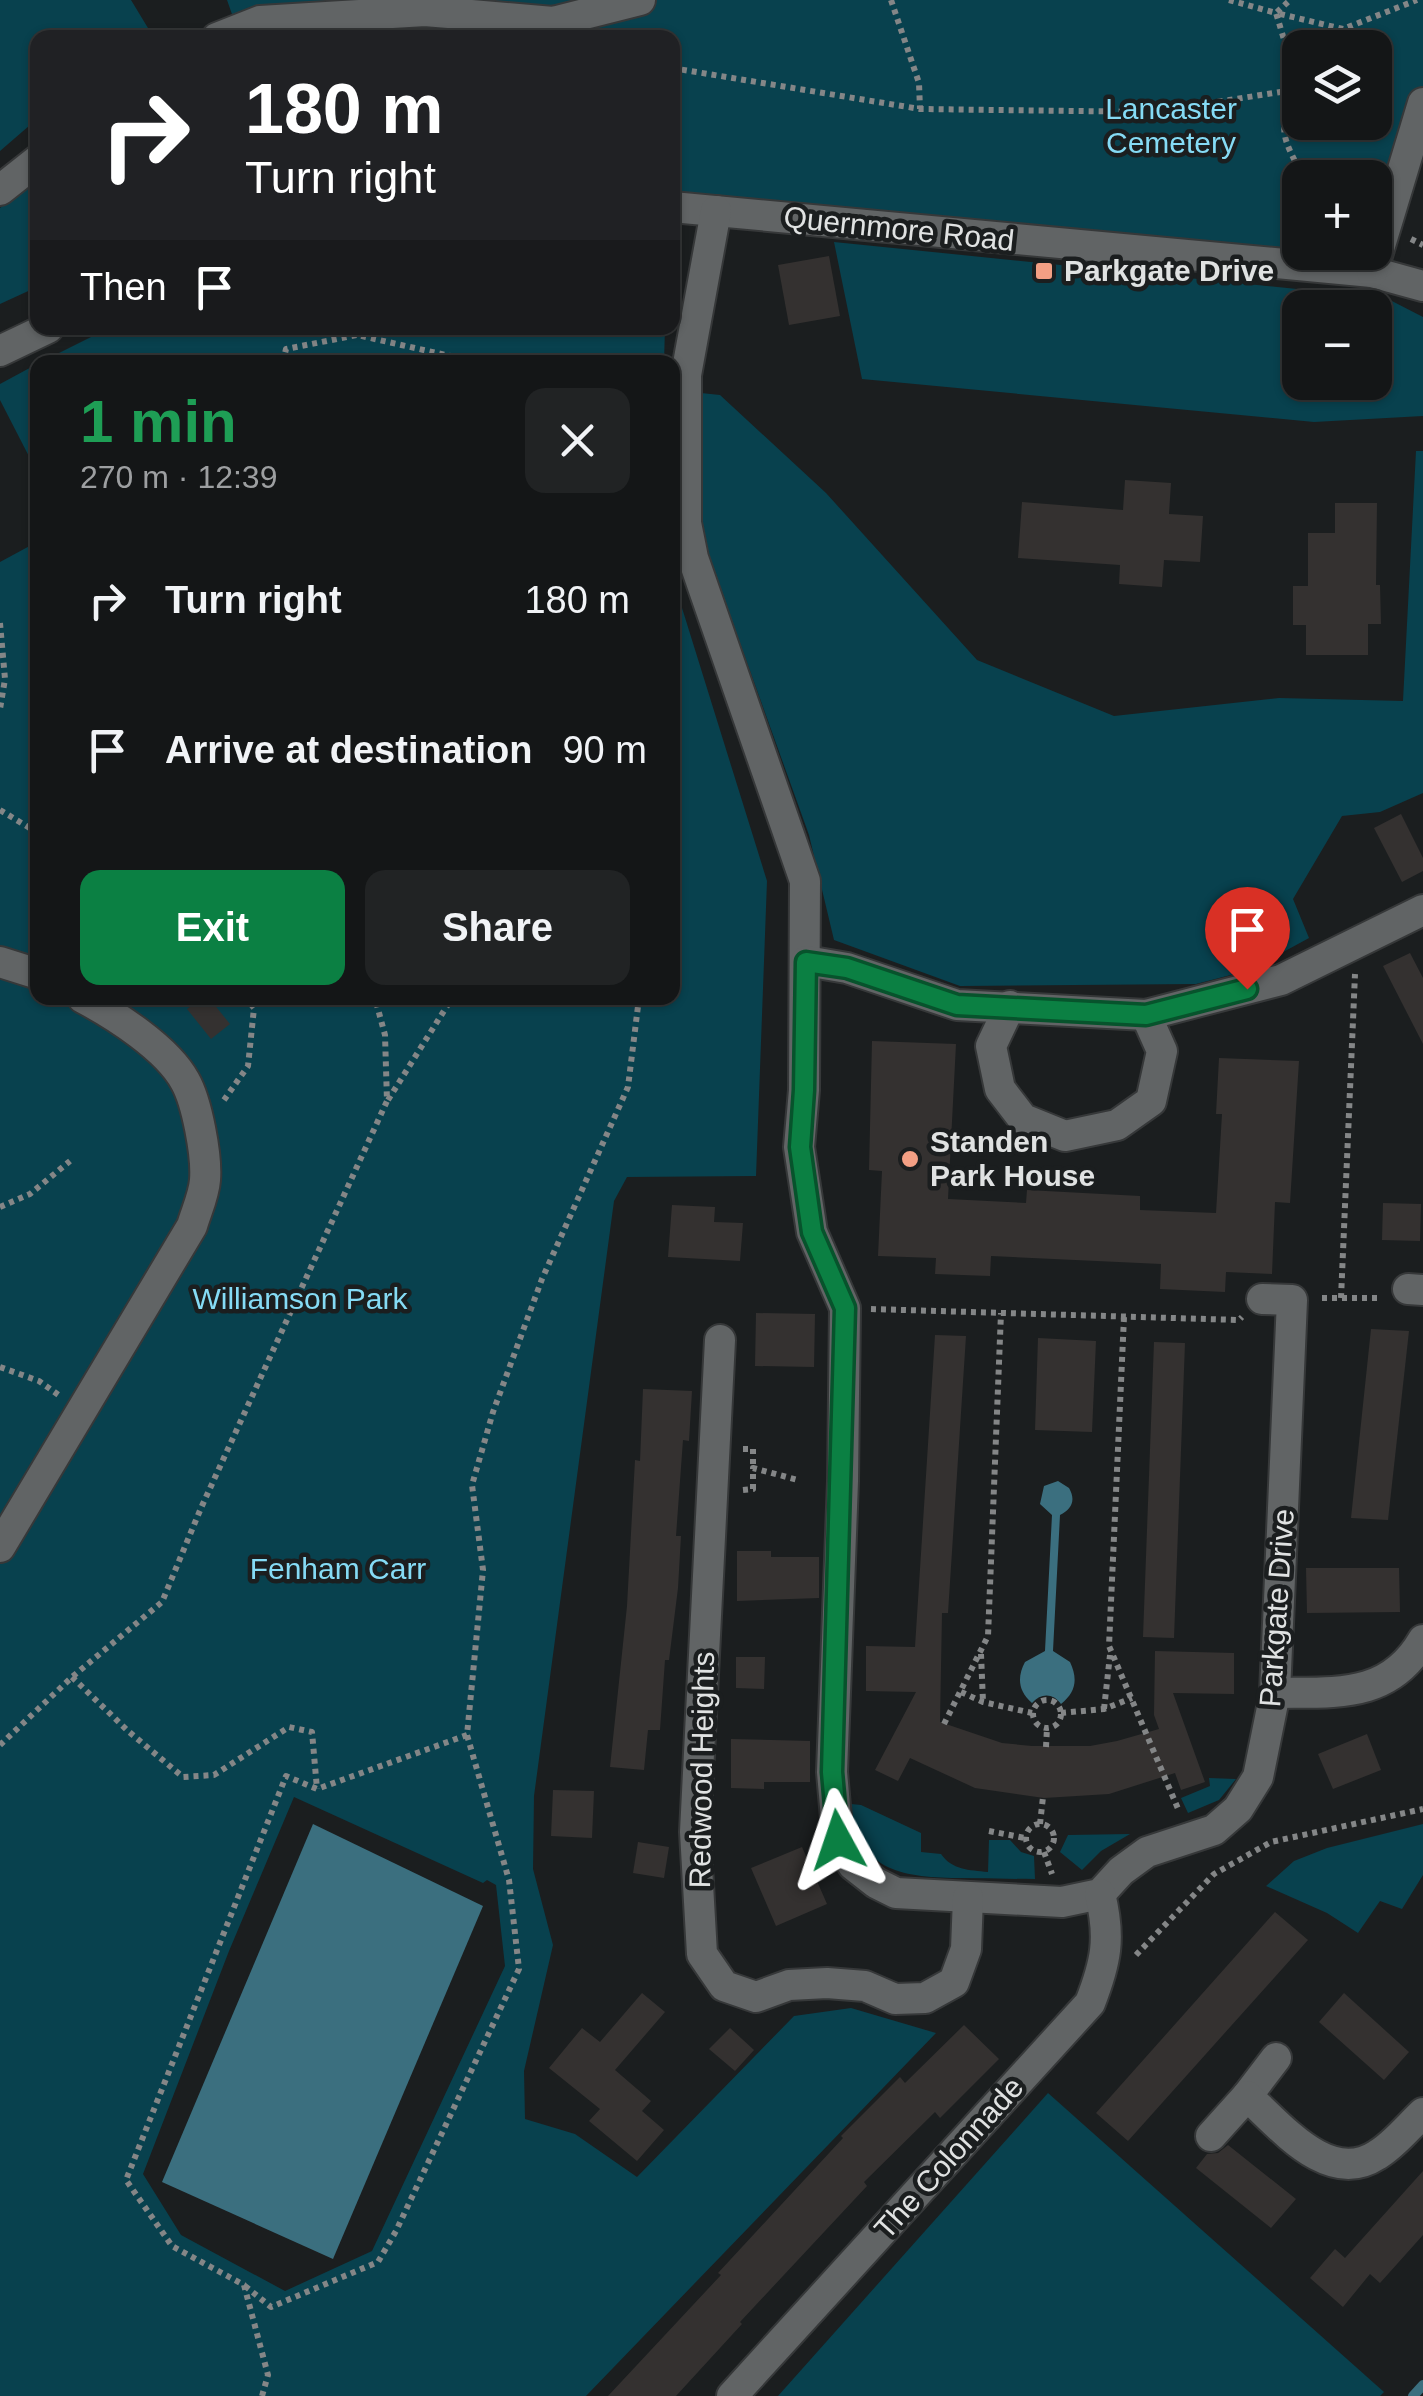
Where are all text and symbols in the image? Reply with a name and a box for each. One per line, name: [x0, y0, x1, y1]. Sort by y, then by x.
map controls: [1282, 30, 1392, 400]
button: layers: [1282, 30, 1392, 140]
icon: right: [80, 70, 210, 200]
text: 180 m: [245, 70, 443, 148]
park label: Lancaster Cemetery: [1105, 92, 1237, 159]
text: Turn right: [245, 152, 436, 203]
button: +: [1282, 160, 1392, 270]
street label: Quernmore Road: [782, 200, 1016, 257]
place label: Parkgate Drive: [1064, 254, 1274, 287]
icon: arrive: [187, 260, 242, 315]
marker: Parkgate Drive: [1033, 260, 1055, 282]
text: Then: [80, 266, 167, 308]
button: −: [1282, 290, 1392, 400]
text: 1 min: [80, 388, 237, 455]
button: close: [525, 388, 630, 493]
text: 270 m · 12:39: [80, 459, 277, 495]
icon: right: [80, 573, 135, 628]
text: Turn right: [165, 579, 342, 621]
text: 180 m: [524, 579, 630, 621]
icon: arrive: [80, 723, 135, 778]
text: Arrive at destination: [165, 729, 532, 771]
text: 90 m: [562, 729, 647, 771]
button: Exit: [80, 870, 345, 985]
button: Share: [365, 870, 630, 985]
pin: [1205, 887, 1290, 990]
icon: arrive: [1220, 902, 1275, 957]
place label: Standen Park House: [930, 1125, 1095, 1192]
marker: Standen Park House: [899, 1148, 921, 1170]
park label: Williamson Park: [192, 1282, 409, 1315]
street label: Parkgate Drive: [1253, 1508, 1300, 1708]
park label: Fenham Carr: [250, 1552, 426, 1585]
street label: Redwood Heights: [683, 1651, 720, 1889]
position arrow: [786, 1788, 890, 1892]
street label: The Colonnade: [868, 2070, 1030, 2245]

